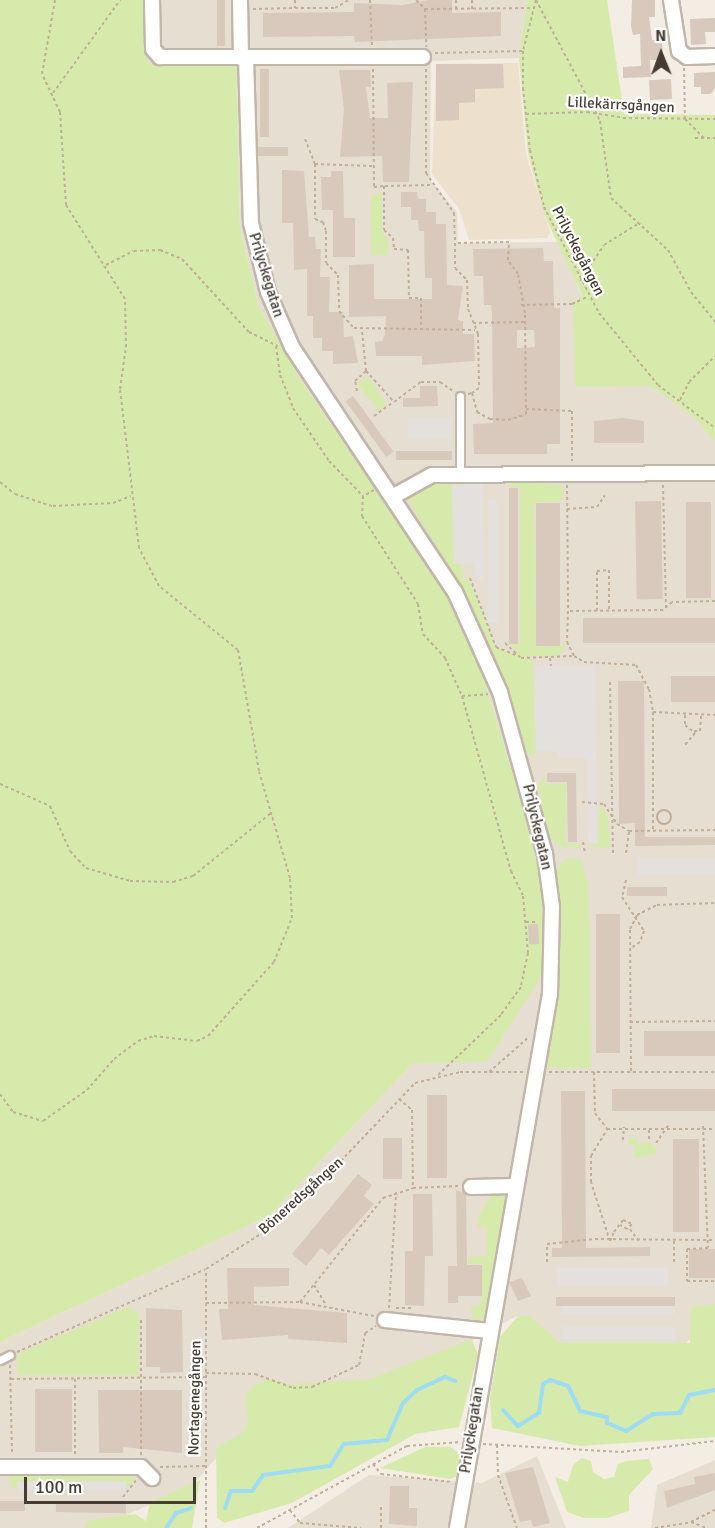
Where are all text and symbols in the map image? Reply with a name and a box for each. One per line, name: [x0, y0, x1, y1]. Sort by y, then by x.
north arrow: [631, 24, 691, 84]
text: N: [655, 26, 666, 46]
street label: Lillekärrsgången: [567, 93, 675, 117]
street label: Prilyckegången: [548, 203, 608, 299]
street label: Prilyckegatan: [245, 231, 287, 319]
street label: Prilyckegatan: [518, 782, 556, 872]
street label: Böneredsgången: [255, 1153, 347, 1239]
street label: Nortagenegången: [185, 1340, 205, 1456]
street label: Prilyckegatan: [456, 1385, 488, 1475]
scale bar: [27, 1465, 200, 1503]
text: 100 m: [35, 1476, 82, 1498]

